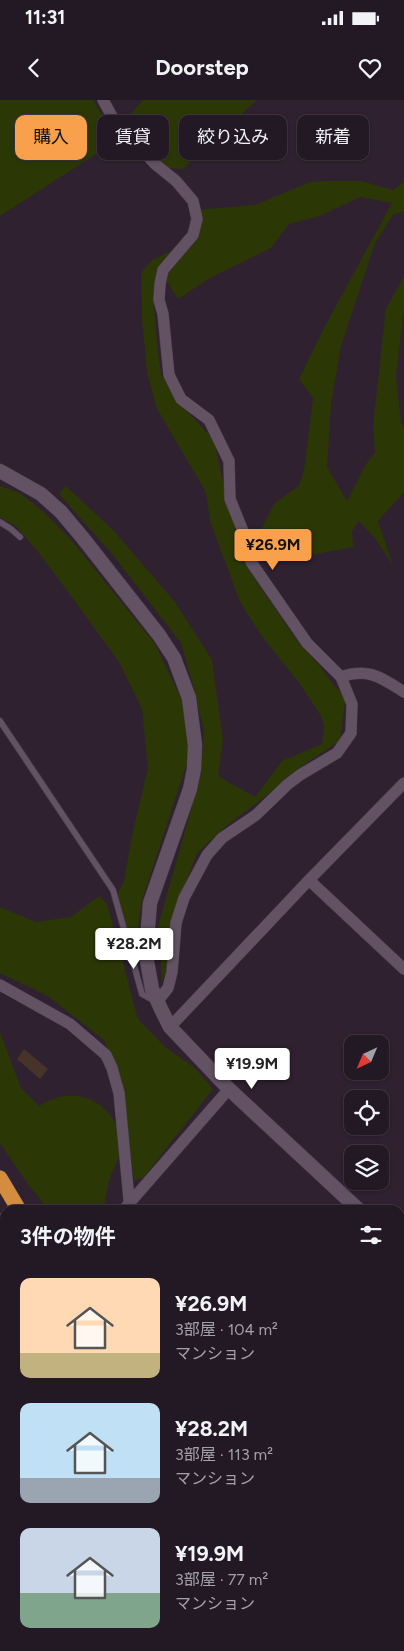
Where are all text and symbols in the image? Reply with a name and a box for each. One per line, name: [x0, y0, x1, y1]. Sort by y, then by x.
text: 11:31: [25, 6, 65, 29]
icon: back: [20, 54, 48, 82]
text: Doorstep: [155, 54, 249, 81]
icon: heart: [356, 54, 384, 82]
chip: 購入: [15, 115, 87, 160]
chip: 賃貸: [97, 115, 169, 160]
chip: 絞り込み: [179, 115, 287, 160]
chip: 新着: [297, 115, 369, 160]
pin: ¥26.9M: [232, 528, 314, 571]
text: ¥26.9M: [245, 535, 301, 554]
pin: ¥28.2M: [93, 928, 175, 970]
text: ¥28.2M: [106, 934, 162, 953]
north arrow: [344, 1035, 389, 1080]
map controls: [344, 1035, 389, 1190]
pin: ¥19.9M: [211, 1048, 293, 1090]
text: ¥19.9M: [226, 1054, 278, 1073]
button: locate: [344, 1090, 389, 1135]
button: layers: [344, 1145, 389, 1190]
icon: filters: [357, 1221, 385, 1249]
text: 3件の物件: [20, 1224, 116, 1249]
text: ¥26.9M: [175, 1291, 247, 1316]
icon: home: [60, 1298, 120, 1358]
text: 3部屋 · 104 m²: [175, 1320, 278, 1339]
text: マンション: [175, 1344, 255, 1363]
text: ¥28.2M: [175, 1416, 248, 1441]
icon: home: [60, 1423, 120, 1483]
text: 3部屋 · 113 m²: [175, 1445, 273, 1464]
text: マンション: [175, 1469, 255, 1488]
text: ¥19.9M: [175, 1541, 244, 1566]
icon: home: [60, 1548, 120, 1608]
text: 3部屋 · 77 m²: [175, 1570, 268, 1589]
text: マンション: [175, 1594, 255, 1613]

